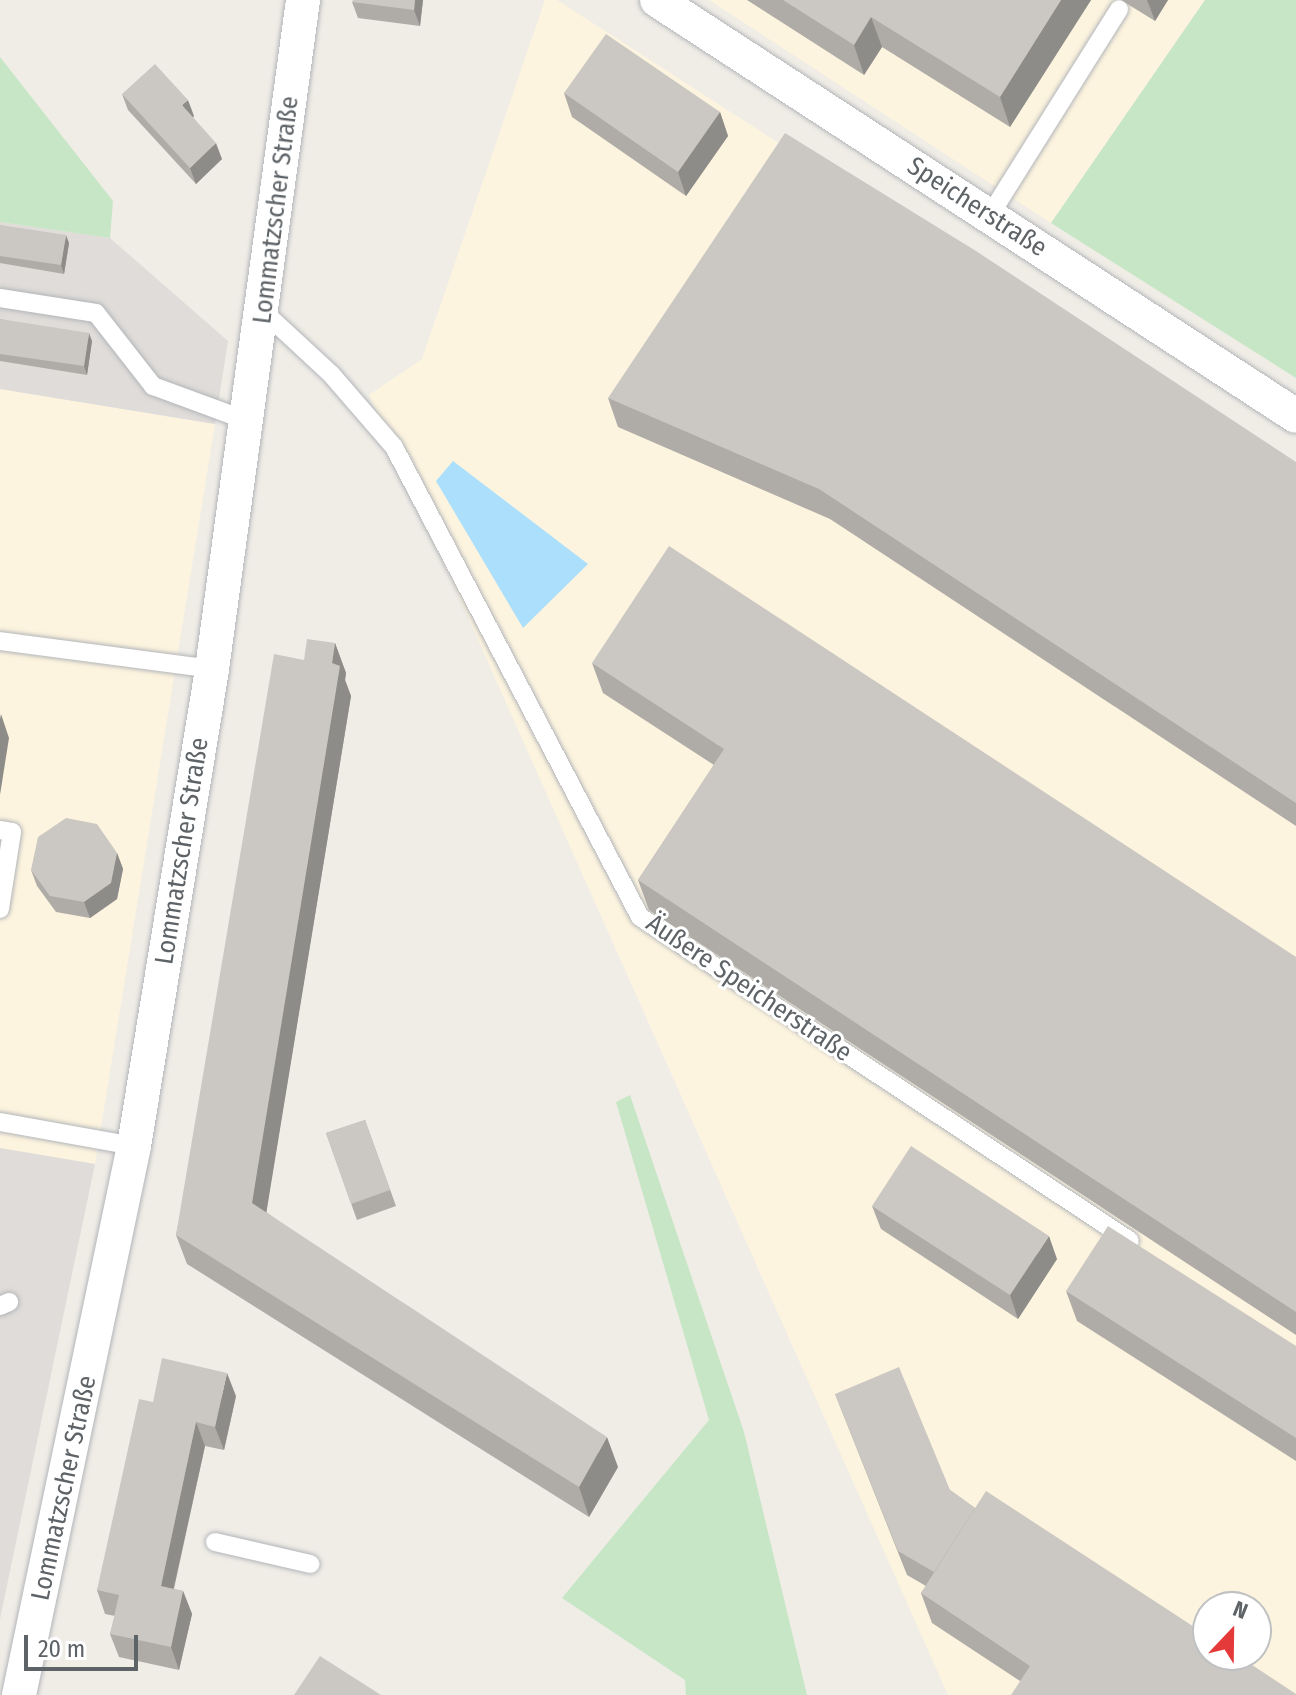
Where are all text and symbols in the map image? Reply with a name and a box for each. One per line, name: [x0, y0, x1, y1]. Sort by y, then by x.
street label: Lommatzscher Straße: [247, 94, 305, 326]
street label: Speicherstraße: [901, 150, 1053, 264]
street label: Lommatzscher Straße: [149, 735, 215, 967]
street label: Äußere Speicherstraße: [640, 908, 858, 1068]
street label: Lommatzscher Straße: [25, 1373, 103, 1603]
north arrow: [1192, 1591, 1272, 1671]
text: N: [1229, 1595, 1252, 1625]
scale bar: [28, 1619, 142, 1669]
text: 20 m: [38, 1635, 85, 1663]

